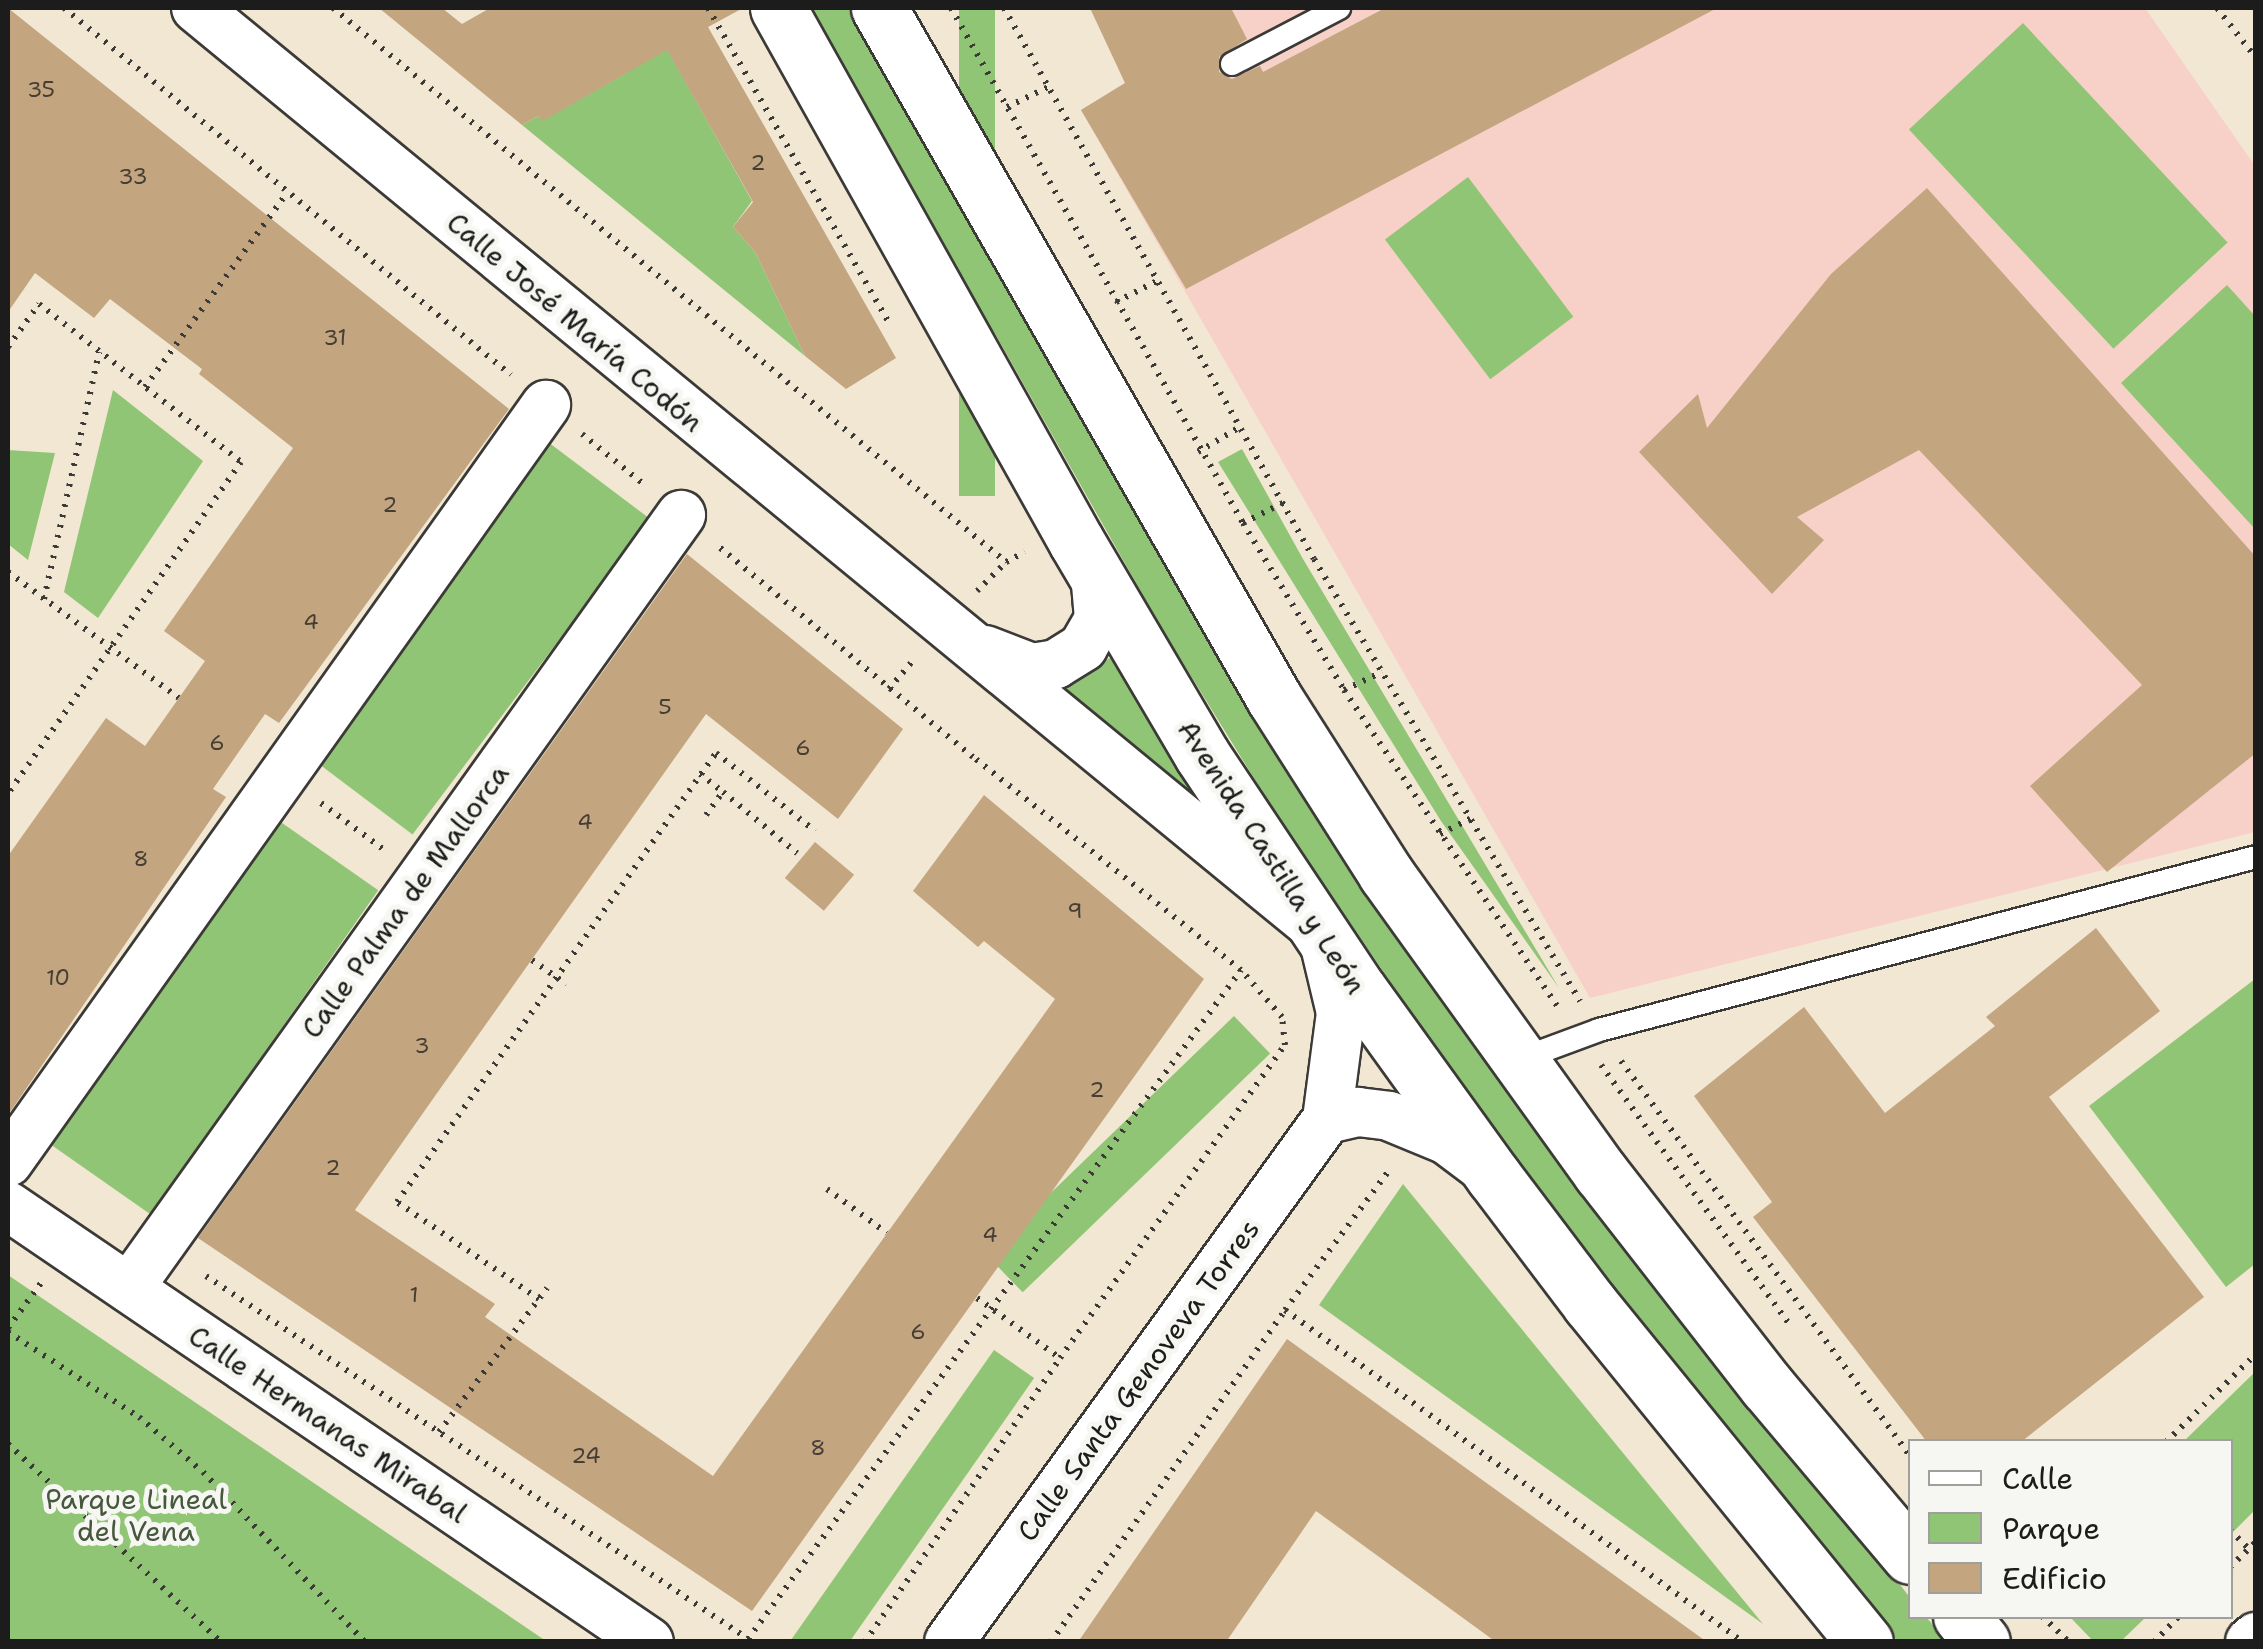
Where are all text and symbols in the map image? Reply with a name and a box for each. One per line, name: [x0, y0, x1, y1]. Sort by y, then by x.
house number: 35: [27, 77, 55, 103]
house number: 2: [750, 150, 766, 176]
house number: 33: [118, 164, 148, 190]
street label: Calle José María Codón: [440, 205, 710, 439]
house number: 31: [323, 325, 347, 351]
house number: 2: [382, 492, 398, 518]
house number: 4: [303, 609, 319, 635]
house number: 5: [658, 694, 672, 720]
street label: Avenida Castilla y León: [1171, 714, 1373, 1000]
house number: 6: [209, 730, 225, 756]
house number: 6: [795, 735, 811, 761]
street label: Calle Palma de Mallorca: [294, 757, 516, 1045]
house number: 4: [577, 809, 593, 835]
house number: 8: [133, 846, 149, 872]
house number: 9: [1067, 898, 1083, 924]
house number: 10: [46, 965, 70, 991]
house number: 3: [414, 1033, 430, 1059]
house number: 2: [1089, 1077, 1105, 1103]
house number: 2: [325, 1155, 341, 1181]
street label: Calle Santa Genoveva Torres: [1010, 1212, 1266, 1548]
house number: 4: [982, 1222, 998, 1248]
house number: 1: [409, 1282, 419, 1308]
street label: Calle Hermanas Mirabal: [183, 1318, 473, 1530]
house number: 6: [910, 1319, 926, 1345]
house number: 8: [810, 1435, 826, 1461]
legend: [1908, 1439, 2233, 1619]
house number: 24: [571, 1443, 601, 1469]
text: Calle: [2002, 1458, 2073, 1499]
park label: Parque Lineal del Vena: [45, 1482, 227, 1548]
text: Parque: [2002, 1508, 2100, 1549]
text: Edificio: [2002, 1558, 2107, 1599]

